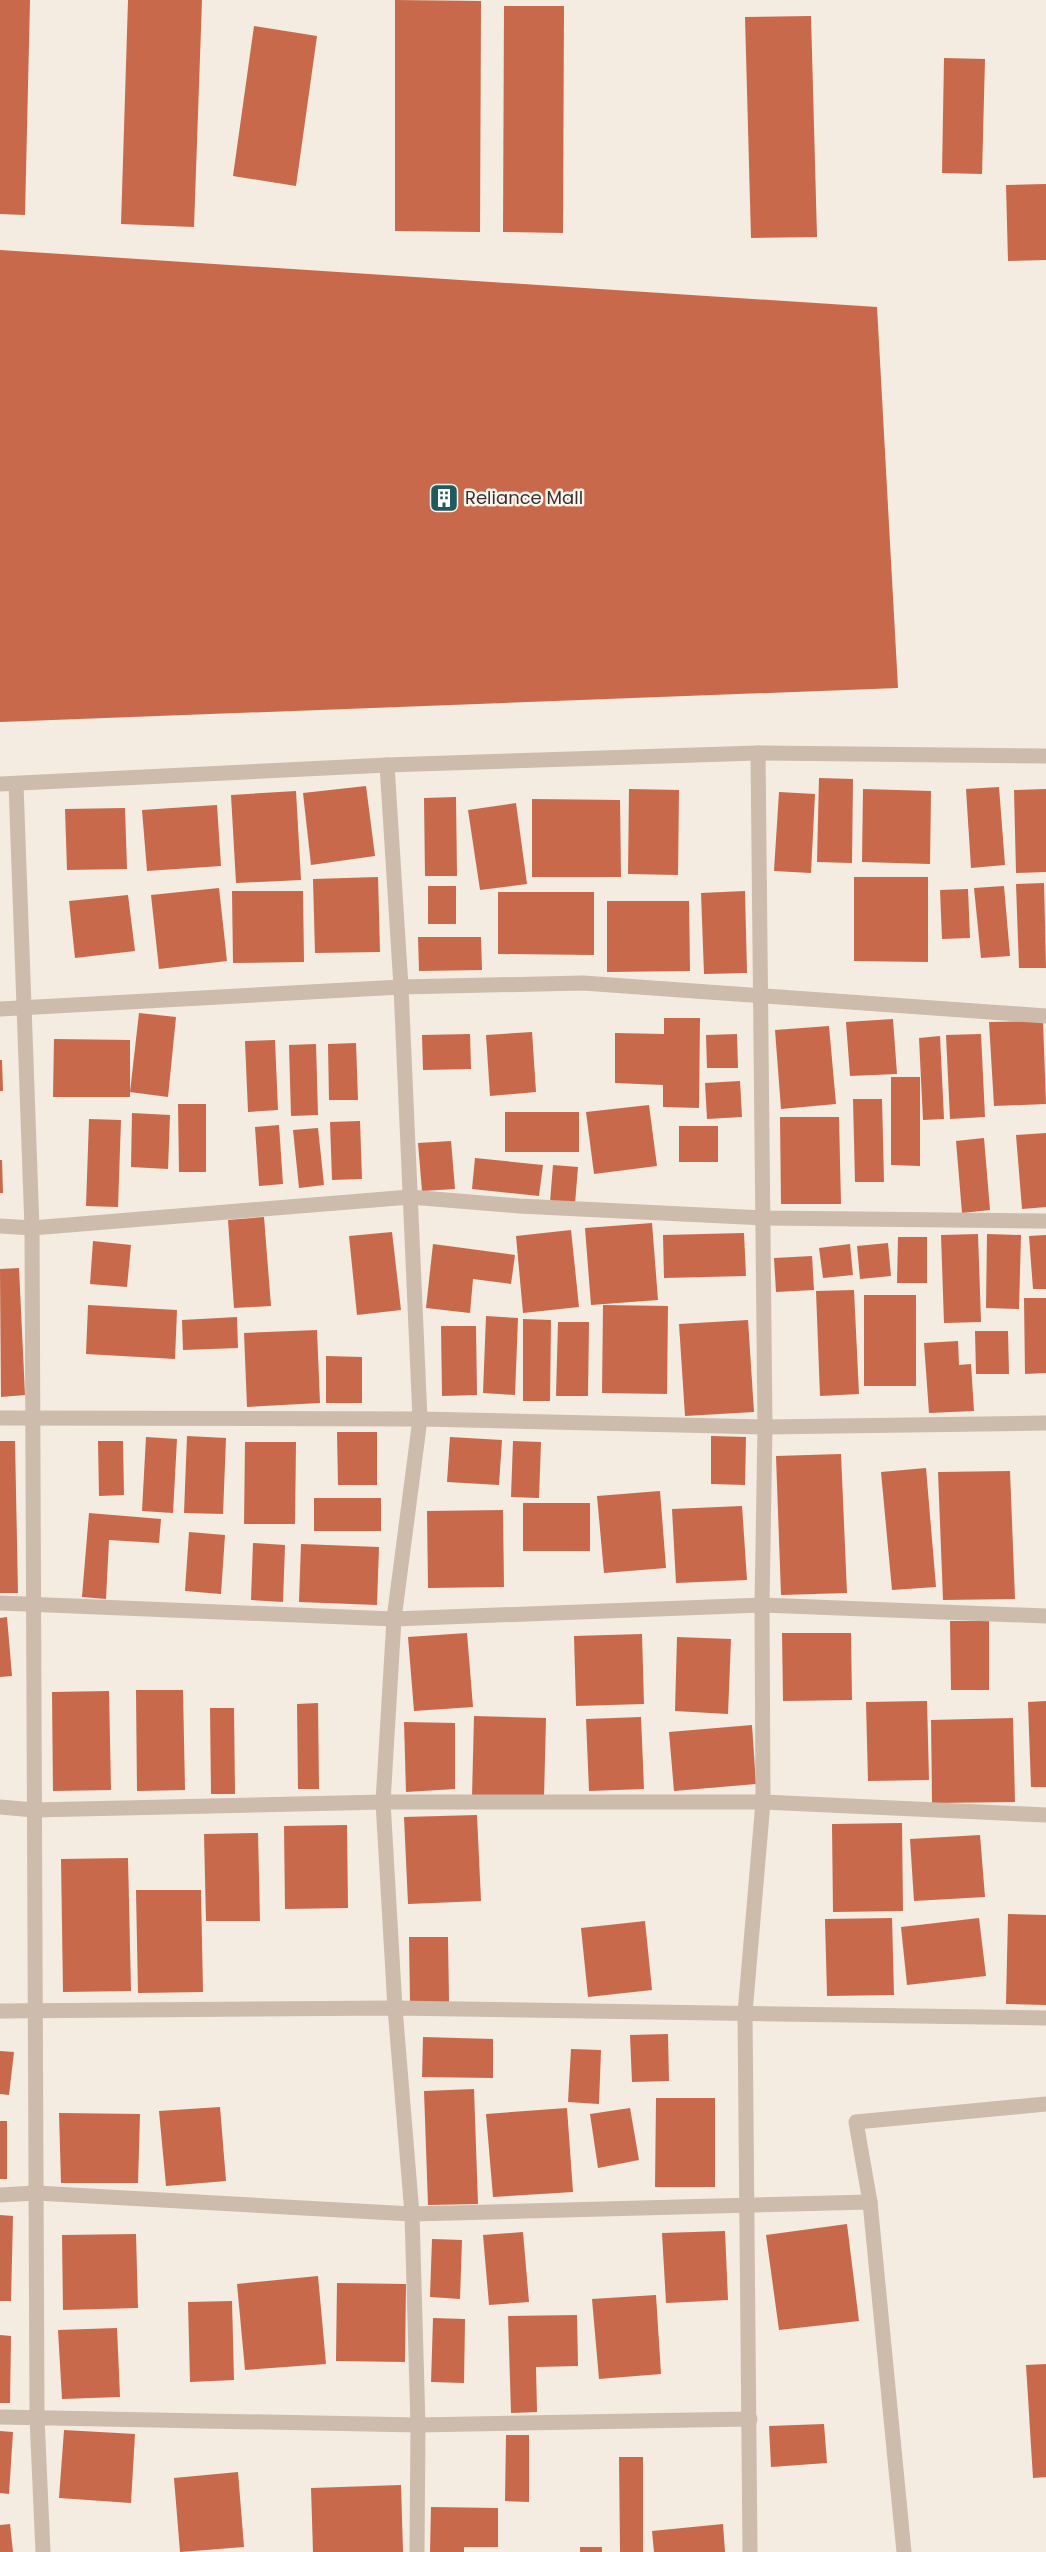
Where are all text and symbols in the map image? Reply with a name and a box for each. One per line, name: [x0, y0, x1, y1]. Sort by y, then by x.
building icon: Reliance Mall: [428, 482, 460, 514]
place label: Reliance Mall: [465, 485, 583, 510]

